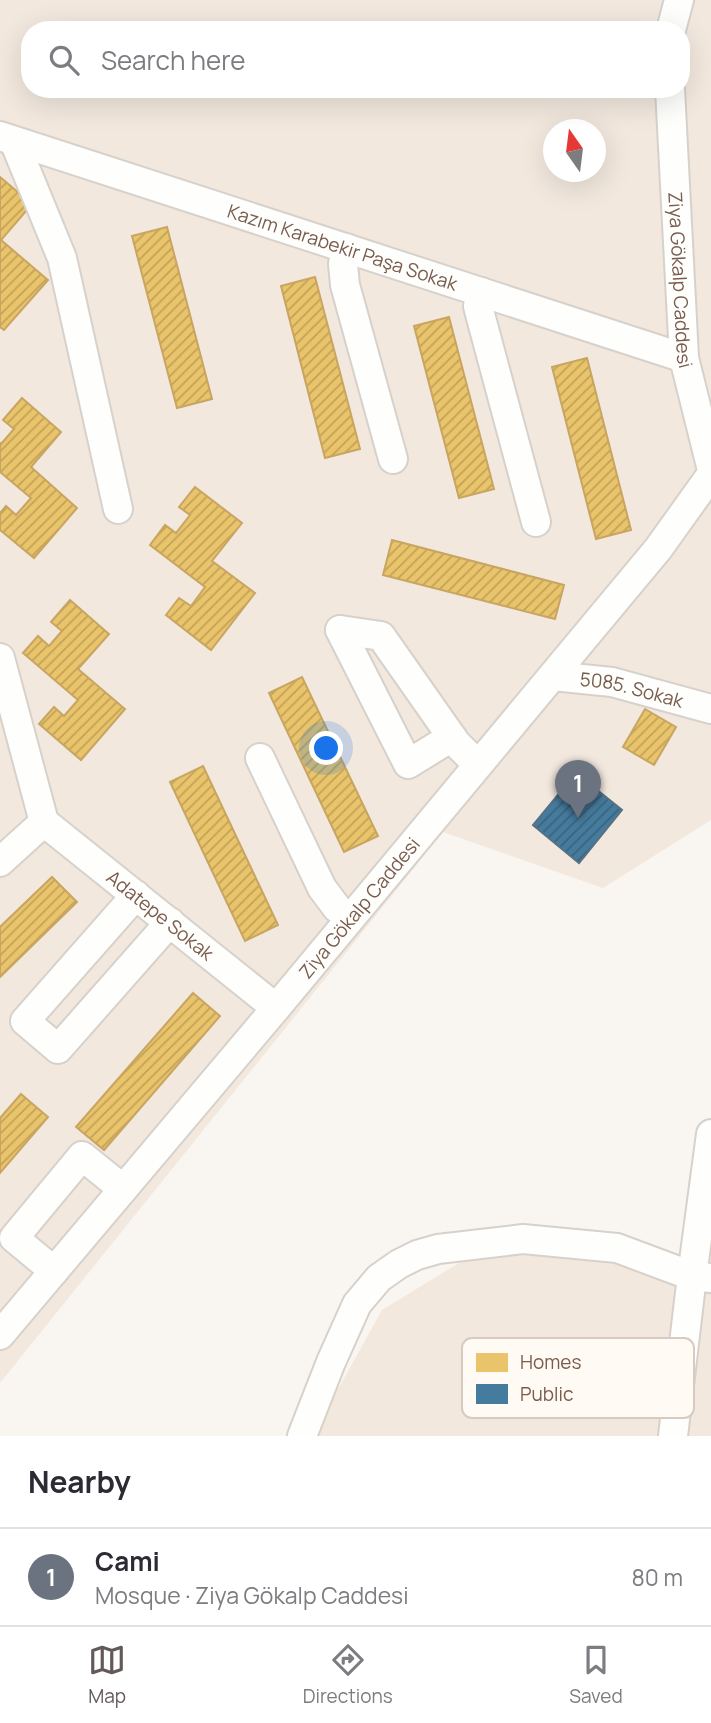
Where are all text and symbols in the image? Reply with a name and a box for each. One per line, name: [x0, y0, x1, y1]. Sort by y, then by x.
search box: [21, 21, 690, 98]
icon: search: [45, 41, 83, 79]
text: Search here: [101, 42, 246, 78]
north arrow: [543, 119, 606, 182]
street label: Ziya Gökalp Caddesi: [662, 191, 699, 371]
street label: Kazım Karabekir Paşa Sokak: [224, 198, 461, 297]
street label: 5085. Sokak: [579, 666, 687, 714]
your location: [309, 731, 343, 765]
pin: 1: [555, 760, 601, 818]
street label: Ziya Gökalp Caddesi: [293, 832, 426, 984]
street label: Adatepe Sokak: [101, 864, 220, 967]
legend: [462, 1338, 694, 1418]
text: Homes: [520, 1349, 581, 1375]
text: Public: [520, 1381, 573, 1407]
text: Nearby: [28, 1461, 131, 1502]
text: Cami: [95, 1543, 160, 1579]
text: 1: [46, 1561, 56, 1593]
text: 80 m: [632, 1561, 683, 1593]
text: Mosque · Ziya Gökalp Caddesi: [95, 1579, 409, 1611]
tab: Map: [88, 1641, 126, 1709]
tab: Directions: [303, 1641, 393, 1709]
tab: Saved: [569, 1641, 623, 1709]

